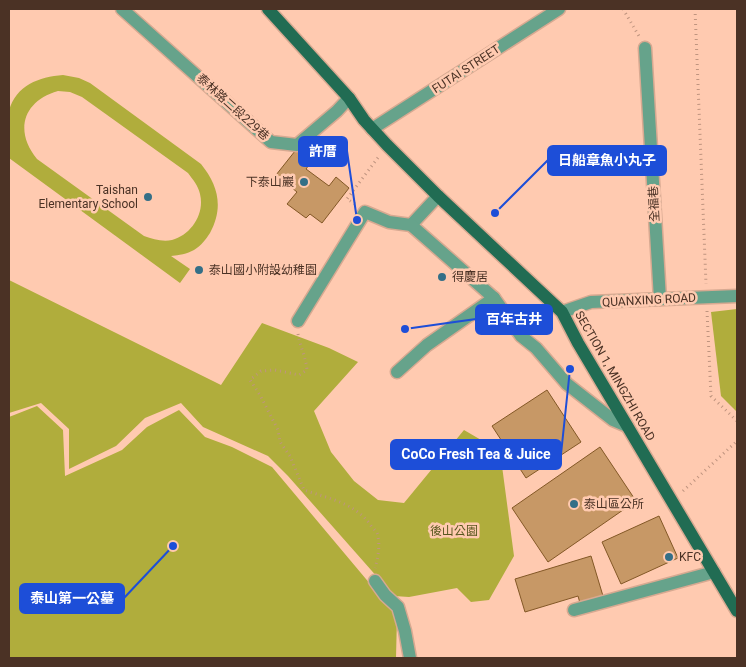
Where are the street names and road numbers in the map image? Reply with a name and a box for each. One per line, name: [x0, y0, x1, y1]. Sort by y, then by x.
street label: FUTAI STREET: [430, 42, 502, 96]
street label: 泰林路二段229巷: [194, 71, 272, 143]
street label: 全福巷: [646, 186, 662, 222]
street label: QUANXING ROAD: [602, 291, 696, 309]
street label: SECTION 1, MINGZHI ROAD: [572, 309, 658, 444]

